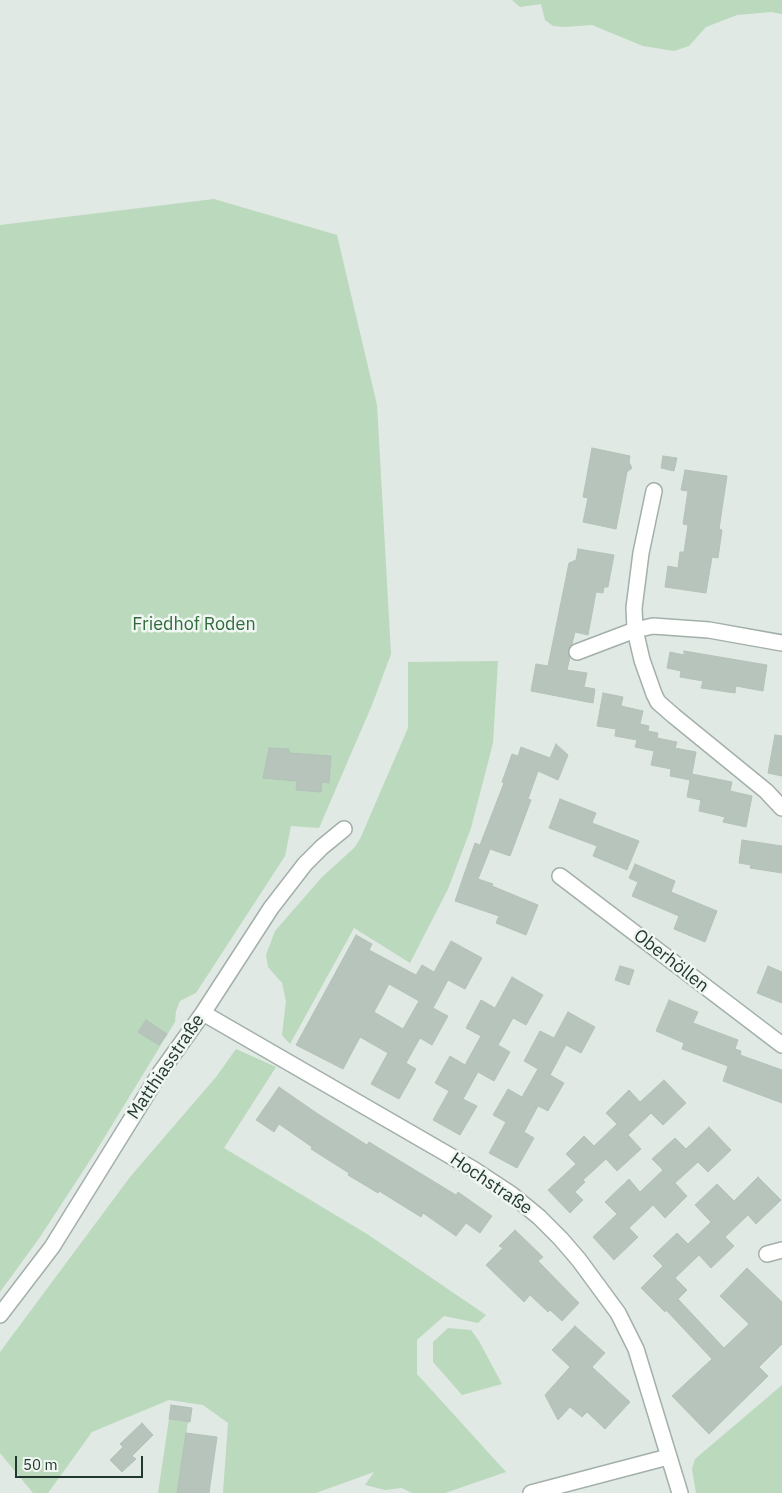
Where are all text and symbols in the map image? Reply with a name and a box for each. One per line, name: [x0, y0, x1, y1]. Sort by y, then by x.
park label: Friedhof Roden: [132, 614, 256, 636]
street label: Oberhöllen: [629, 925, 713, 997]
street label: Matthiasstraße: [123, 1010, 209, 1124]
street label: Hochstraße: [446, 1149, 536, 1219]
scale bar: [18, 1446, 145, 1478]
text: 50 m: [23, 1455, 58, 1474]

